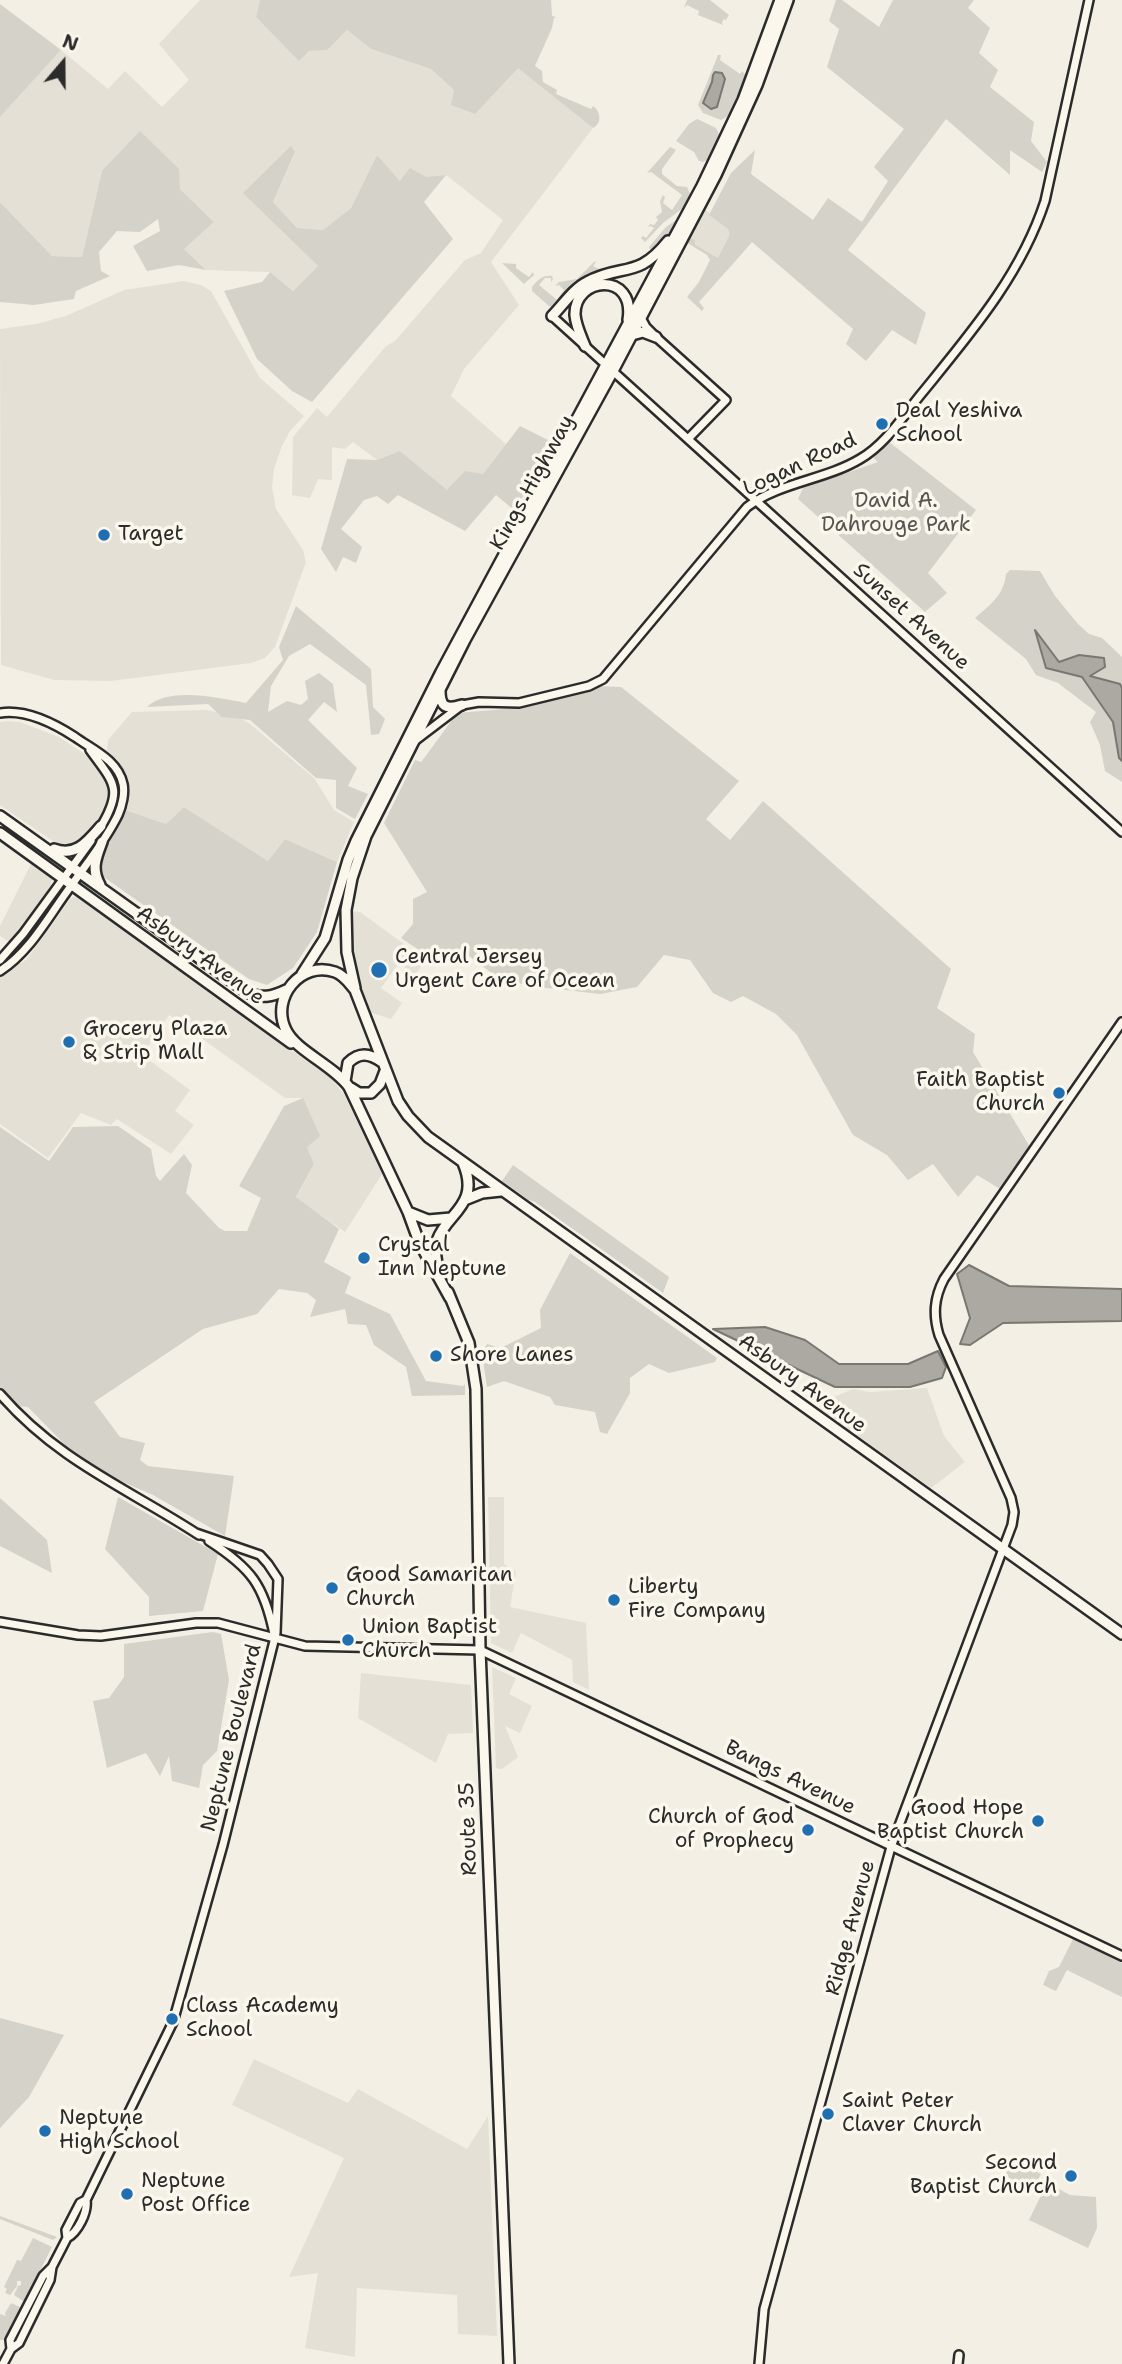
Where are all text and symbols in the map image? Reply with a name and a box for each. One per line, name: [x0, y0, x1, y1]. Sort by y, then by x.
north arrow: [28, 28, 98, 98]
text: N: [59, 28, 82, 57]
place label: Deal Yeshiva School: [896, 399, 1022, 449]
street label: Kings Highway: [485, 411, 581, 555]
marker: Deal Yeshiva School: [874, 416, 890, 432]
street label: Logan Road: [739, 428, 861, 502]
park label: David A. Dahrouge Park: [821, 489, 971, 539]
place label: Target: [118, 522, 184, 548]
marker: Target: [96, 527, 112, 543]
street label: Sunset Avenue: [848, 558, 974, 676]
street label: Asbury Avenue: [131, 901, 269, 1011]
place label: Central Jersey Urgent Care of Ocean: [395, 945, 615, 995]
marker: Central Jersey Urgent Care of Ocean: [369, 960, 389, 980]
place label: Grocery Plaza & Strip Mall: [83, 1017, 227, 1067]
marker: Grocery Plaza & Strip Mall: [61, 1034, 77, 1050]
place label: Faith Baptist Church: [916, 1068, 1045, 1118]
marker: Faith Baptist Church: [1051, 1085, 1067, 1101]
place label: Crystal Inn Neptune: [378, 1233, 507, 1283]
marker: Crystal Inn Neptune: [356, 1250, 372, 1266]
street label: Asbury Avenue: [733, 1329, 871, 1439]
place label: Shore Lanes: [450, 1343, 574, 1369]
marker: Shore Lanes: [428, 1348, 444, 1364]
place label: Good Samaritan Church: [346, 1563, 513, 1613]
place label: Liberty Fire Company: [628, 1575, 766, 1625]
marker: Good Samaritan Church: [324, 1580, 340, 1596]
marker: Liberty Fire Company: [606, 1592, 622, 1608]
place label: Union Baptist Church: [362, 1615, 497, 1665]
marker: Union Baptist Church: [340, 1632, 356, 1648]
street label: Neptune Boulevard: [196, 1641, 268, 1835]
street label: Bangs Avenue: [721, 1736, 859, 1820]
street label: Route 35: [455, 1782, 483, 1876]
place label: Good Hope Baptist Church: [877, 1796, 1024, 1846]
place label: Church of God of Prophecy: [648, 1805, 794, 1855]
marker: Good Hope Baptist Church: [1030, 1813, 1046, 1829]
marker: Church of God of Prophecy: [800, 1822, 816, 1838]
street label: Ridge Avenue: [821, 1858, 881, 1998]
place label: Class Academy School: [186, 1994, 339, 2044]
marker: Class Academy School: [164, 2011, 180, 2027]
place label: Saint Peter Claver Church: [842, 2089, 982, 2139]
place label: Neptune High School: [59, 2106, 179, 2156]
marker: Saint Peter Claver Church: [820, 2106, 836, 2122]
marker: Neptune High School: [37, 2123, 53, 2139]
place label: Second Baptist Church: [910, 2151, 1057, 2201]
marker: Second Baptist Church: [1063, 2168, 1079, 2184]
place label: Neptune Post Office: [141, 2169, 250, 2219]
marker: Neptune Post Office: [119, 2186, 135, 2202]

